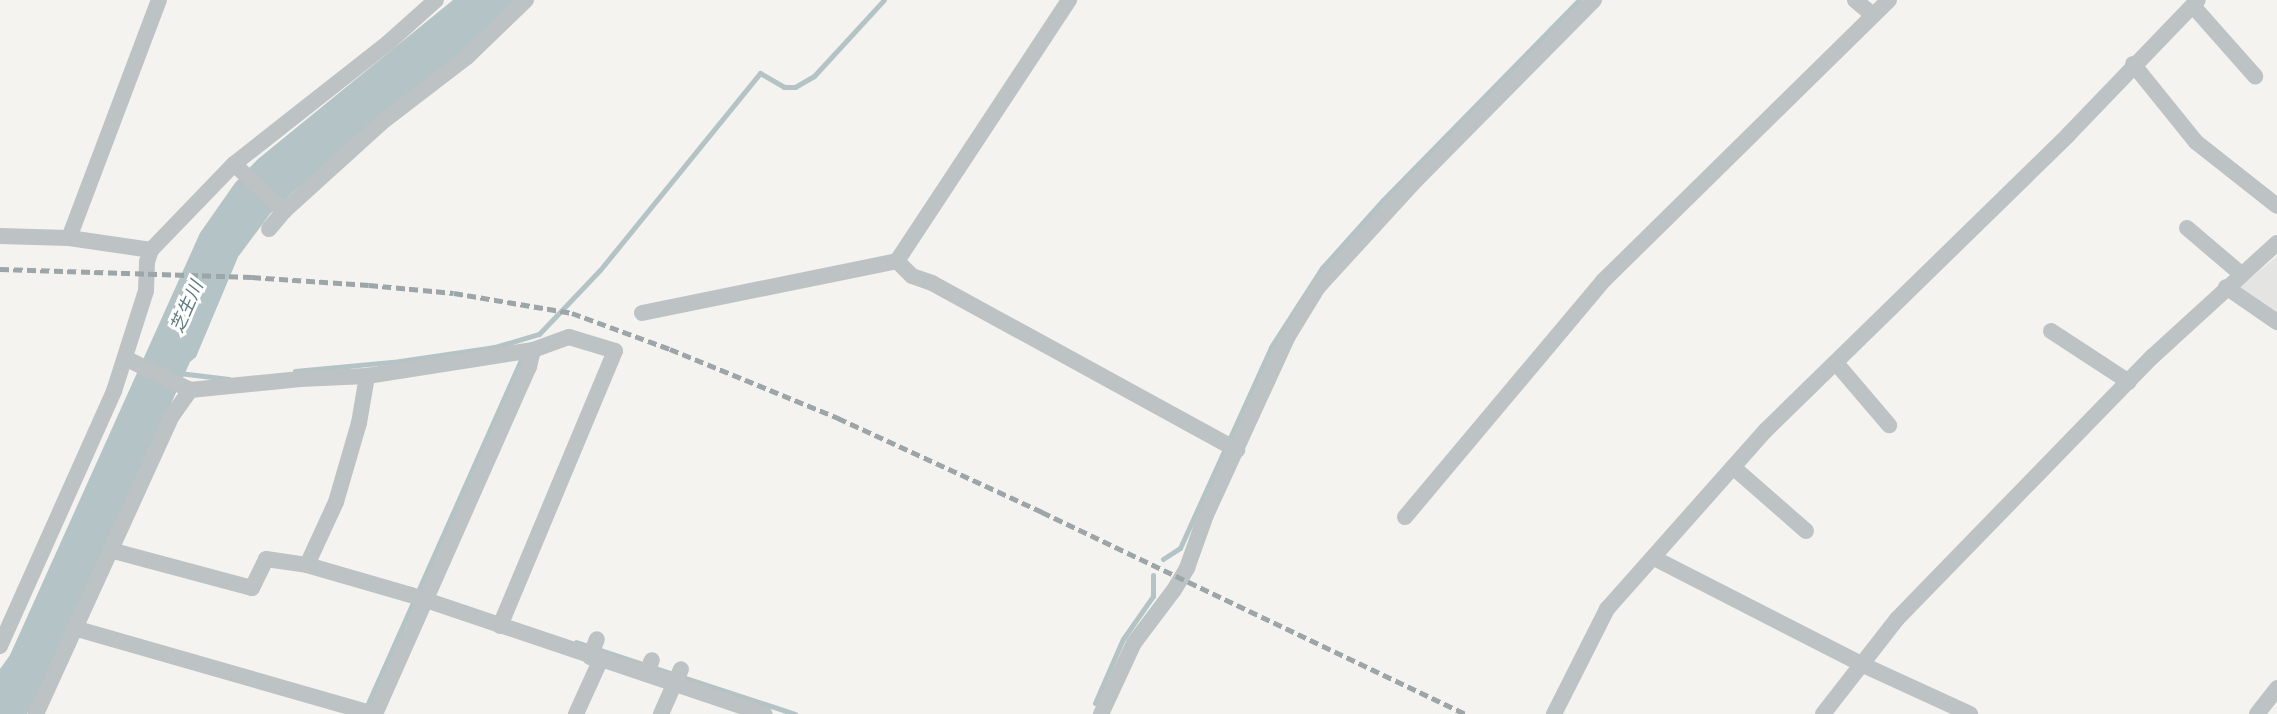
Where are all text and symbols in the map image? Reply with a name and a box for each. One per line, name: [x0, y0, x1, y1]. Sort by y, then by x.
water label: 芝生川: [166, 278, 208, 336]

